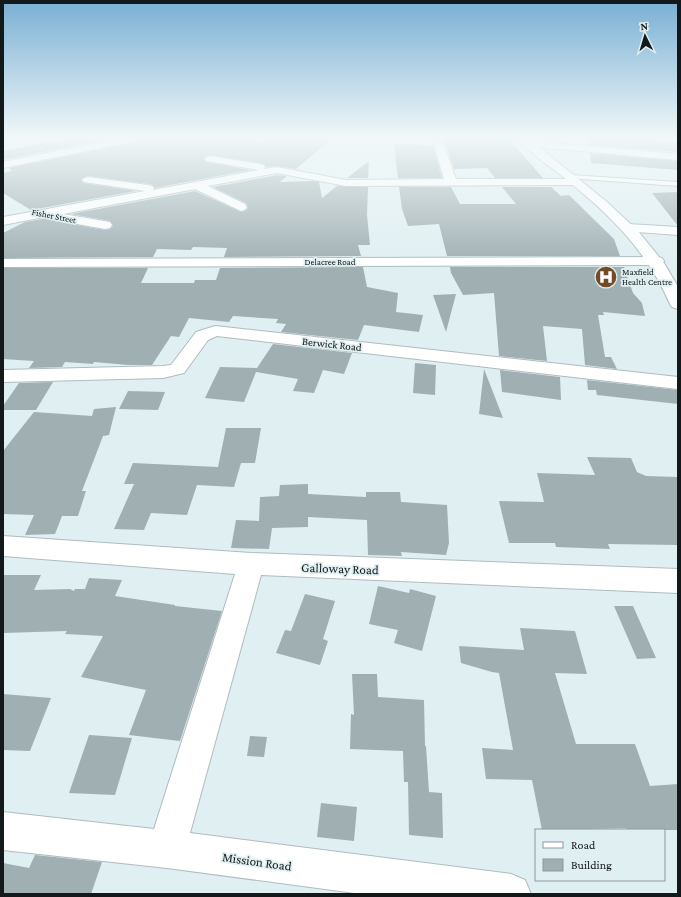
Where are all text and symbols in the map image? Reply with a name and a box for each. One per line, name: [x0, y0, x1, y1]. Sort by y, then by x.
north arrow: [625, 16, 665, 56]
text: N: [640, 20, 649, 32]
street label: Fisher Street: [31, 207, 78, 225]
street label: Delacree Road: [304, 257, 356, 267]
hospital icon: Maxfield Health Centre: [593, 264, 619, 290]
place label: Maxfield Health Centre: [622, 267, 672, 287]
street label: Berwick Road: [302, 335, 363, 353]
street label: Galloway Road: [301, 560, 379, 577]
legend: [535, 829, 665, 881]
text: Road: [571, 838, 596, 852]
street label: Mission Road: [221, 849, 293, 874]
text: Building: [571, 858, 612, 872]

